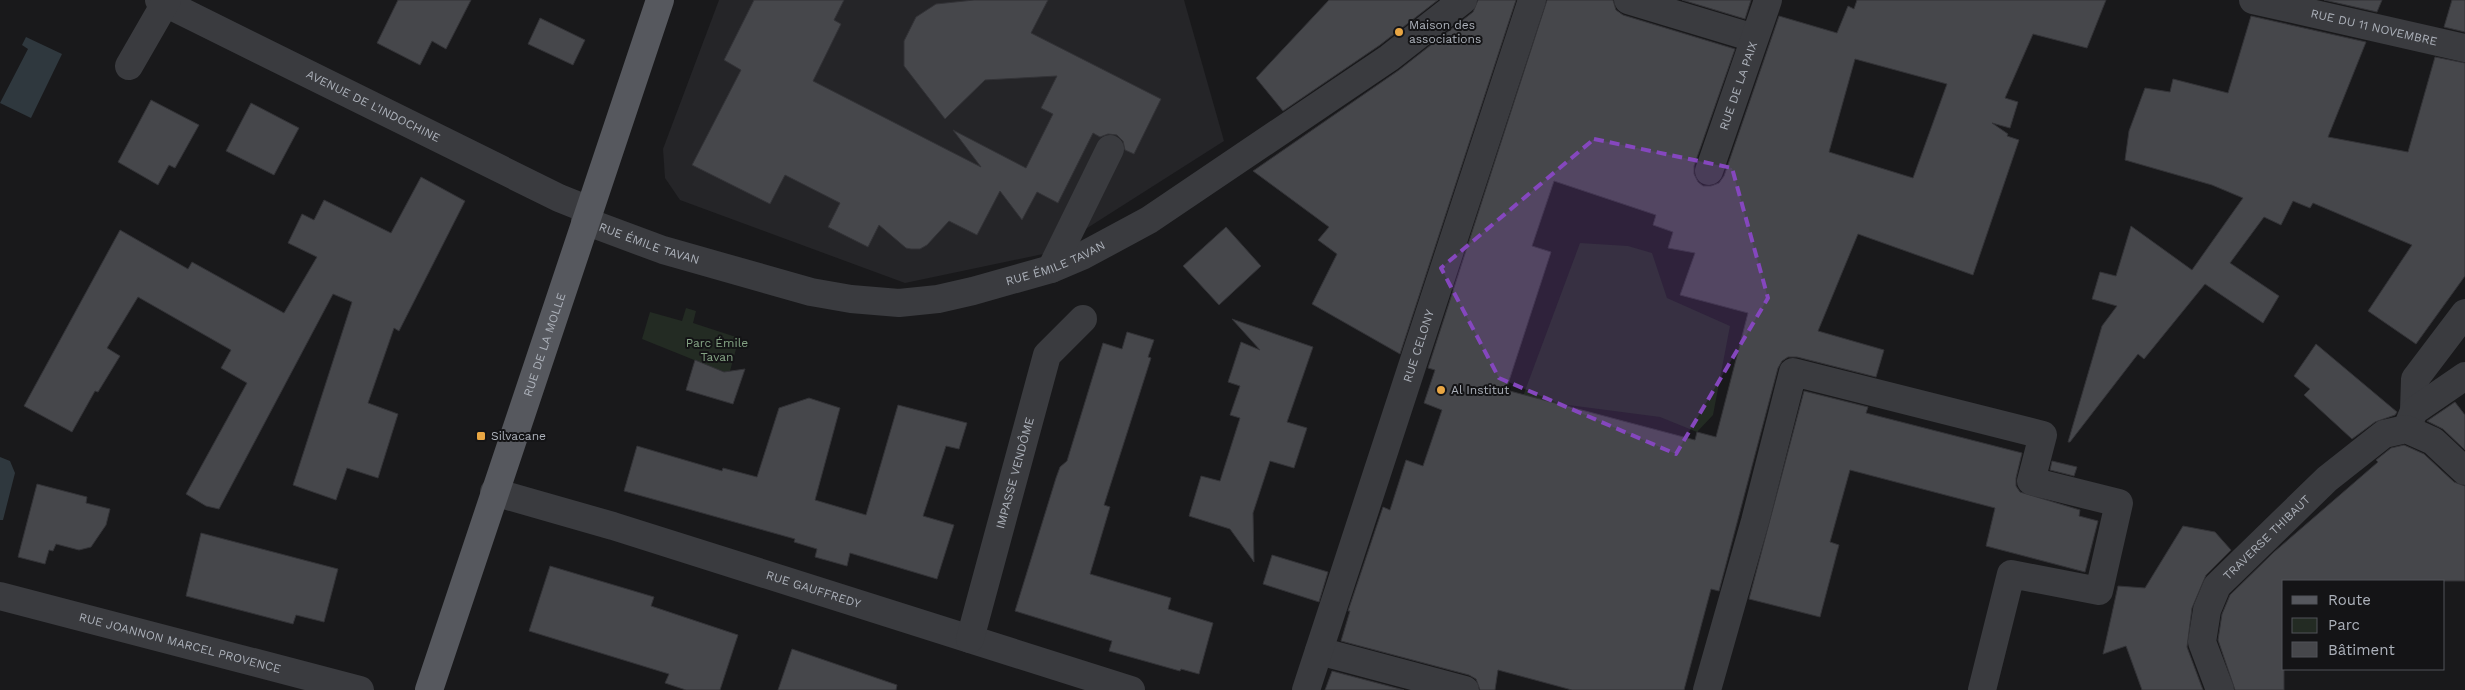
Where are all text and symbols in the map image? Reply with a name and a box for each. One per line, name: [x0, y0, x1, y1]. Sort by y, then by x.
street label: RUE DU 11 NOVEMBRE: [2309, 6, 2439, 49]
place label: Maison des associations: [1409, 18, 1481, 46]
marker: Maison des associations: [1393, 26, 1405, 38]
street label: RUE DE LA PAIX: [1717, 40, 1760, 132]
street label: AVENUE DE L'INDOCHINE: [304, 67, 443, 145]
street label: RUE ÉMILE TAVAN: [597, 220, 701, 267]
street label: RUE ÉMILE TAVAN: [1004, 238, 1107, 288]
street label: RUE DE LA MOLLE: [521, 291, 569, 399]
street label: RUE CELONY: [1400, 308, 1437, 384]
park label: Parc Émile Tavan: [686, 336, 748, 364]
place label: Al Institut: [1451, 383, 1509, 397]
marker: Al Institut: [1435, 384, 1447, 396]
street label: IMPASSE VENDÔME: [993, 415, 1037, 530]
place label: Silvacane: [491, 429, 546, 443]
marker: Silvacane: [475, 430, 487, 442]
street label: TRAVERSE THIBAUT: [2220, 492, 2313, 583]
street label: RUE GAUFFREDY: [764, 568, 863, 611]
legend: [2282, 580, 2445, 670]
text: Route: [2328, 591, 2371, 609]
street label: RUE JOANNON MARCEL PROVENCE: [78, 610, 283, 676]
text: Parc: [2328, 616, 2360, 634]
text: Bâtiment: [2328, 641, 2395, 659]

